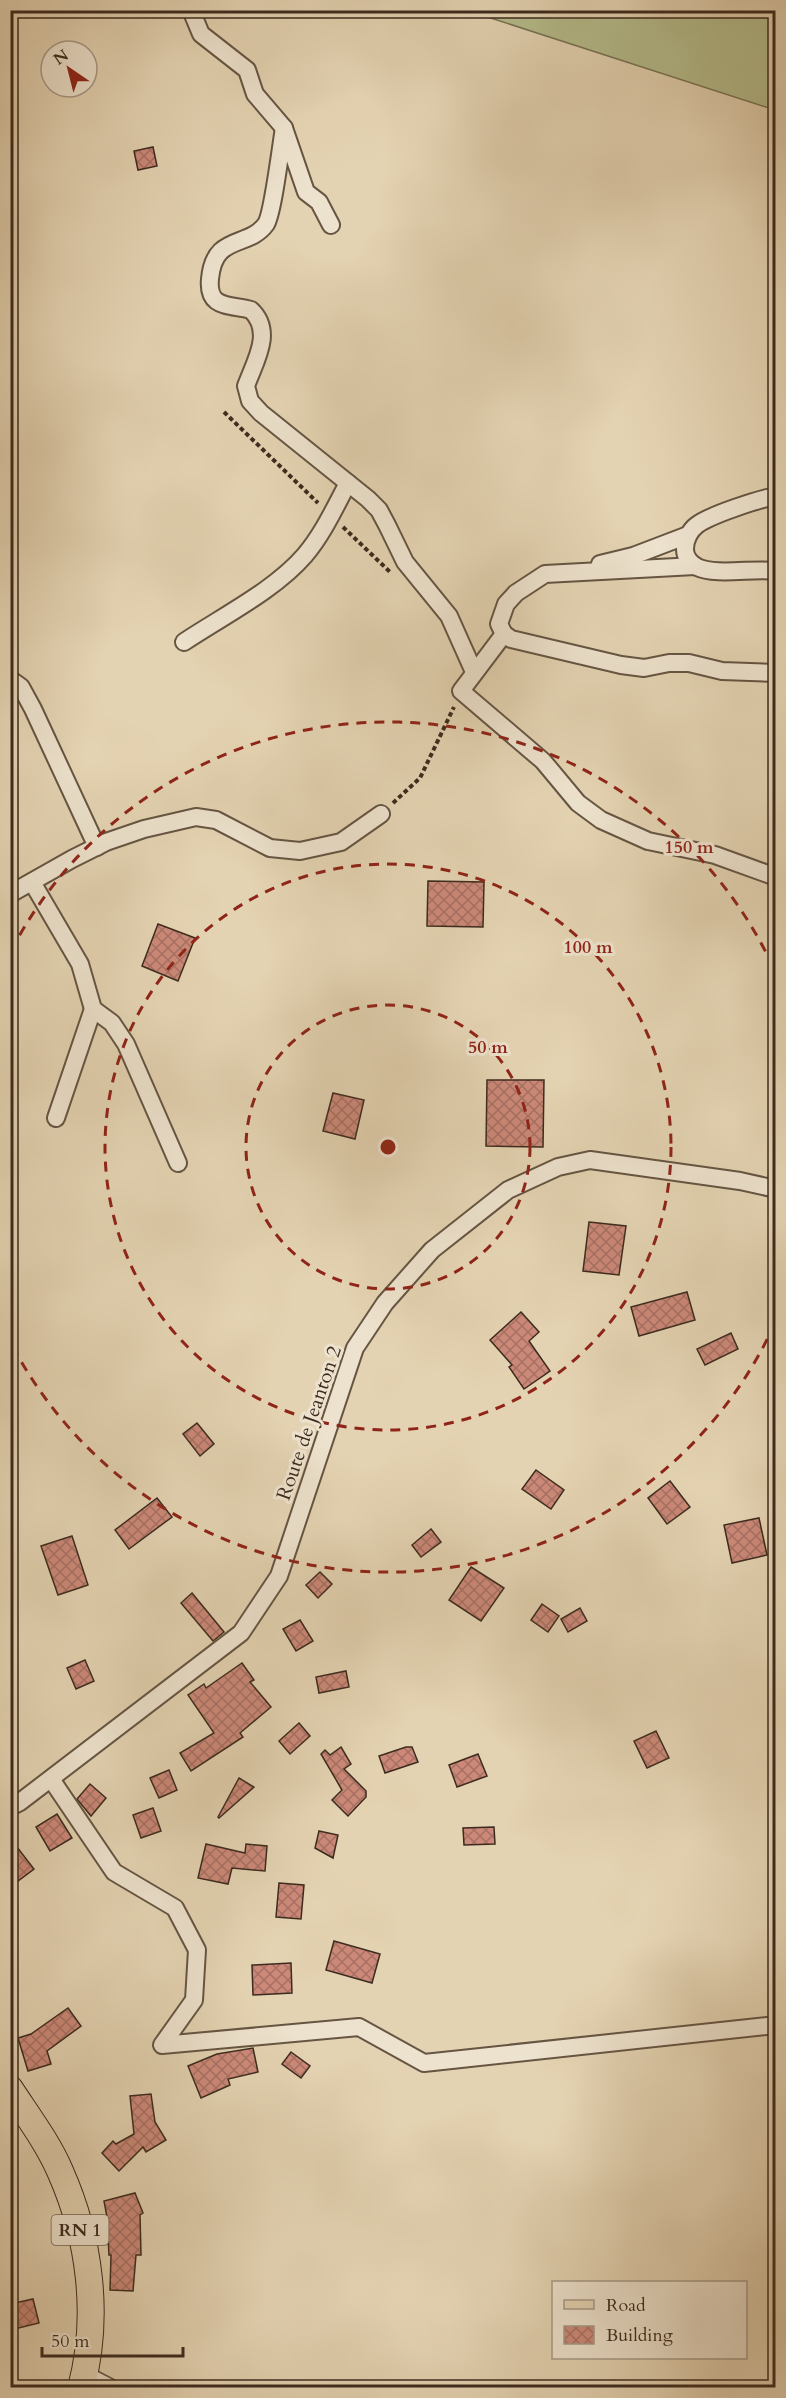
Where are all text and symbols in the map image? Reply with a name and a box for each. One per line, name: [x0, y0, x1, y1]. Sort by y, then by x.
north arrow: [39, 39, 99, 99]
text: N: [49, 44, 73, 71]
text: 150 m: [664, 835, 714, 860]
text: 100 m: [563, 935, 613, 960]
text: 50 m: [468, 1035, 508, 1060]
centre of rings: [378, 1137, 398, 1157]
street label: Route de Jeanton 2: [270, 1342, 348, 1504]
road number: RN 1: [52, 2215, 109, 2245]
legend: [552, 2281, 747, 2359]
text: Road: [606, 2293, 646, 2318]
scale bar: [42, 2320, 183, 2358]
text: Building: [606, 2323, 674, 2348]
text: 50 m: [51, 2329, 90, 2354]

